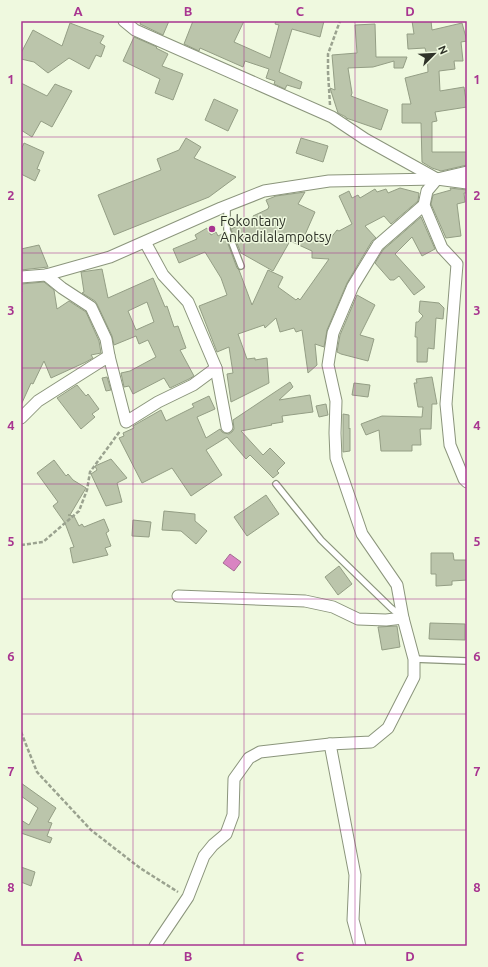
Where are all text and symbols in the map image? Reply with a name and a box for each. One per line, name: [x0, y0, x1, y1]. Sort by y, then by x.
text: A: [73, 4, 83, 18]
text: B: [184, 4, 193, 18]
text: C: [296, 4, 305, 18]
text: D: [405, 4, 415, 18]
north arrow: [414, 34, 454, 74]
text: N: [436, 44, 450, 56]
text: 1: [7, 72, 15, 86]
text: 1: [473, 72, 481, 86]
text: 2: [7, 188, 15, 202]
text: 2: [473, 188, 481, 202]
place label: Fokontany Ankadilalampotsy: [220, 213, 332, 245]
marker: Fokontany Ankadilalampotsy: [207, 224, 217, 234]
text: 3: [7, 303, 15, 317]
text: 3: [473, 303, 481, 317]
text: 4: [7, 418, 15, 432]
text: 4: [473, 418, 481, 432]
text: 5: [7, 534, 15, 548]
text: 5: [473, 534, 481, 548]
text: 6: [7, 649, 15, 663]
text: 6: [473, 649, 481, 663]
text: 7: [7, 764, 15, 778]
text: 7: [473, 764, 481, 778]
text: 8: [7, 880, 15, 894]
text: 8: [473, 880, 481, 894]
text: A: [73, 949, 83, 963]
text: B: [184, 949, 193, 963]
text: C: [296, 949, 305, 963]
text: D: [405, 949, 415, 963]

